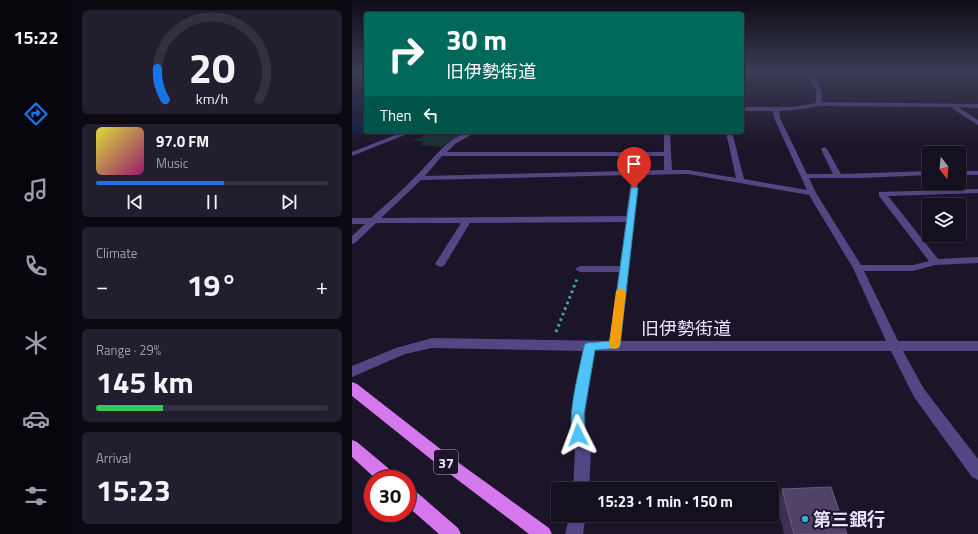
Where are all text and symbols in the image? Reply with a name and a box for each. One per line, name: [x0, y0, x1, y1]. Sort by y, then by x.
text: 30 m: [446, 18, 507, 61]
text: 15:22: [14, 24, 58, 51]
icon: right: [380, 28, 432, 80]
text: 20: [189, 36, 235, 99]
text: 旧伊勢街道: [446, 58, 536, 85]
text: km/h: [196, 88, 228, 110]
icon: directions: [22, 100, 50, 128]
text: Then: [380, 104, 412, 127]
icon: left: [420, 104, 442, 126]
text: 97.0 FM: [156, 130, 209, 153]
north arrow: [922, 146, 966, 190]
map controls: [922, 146, 966, 242]
pin: [617, 147, 651, 188]
text: Music: [156, 153, 188, 173]
icon: arrive: [623, 153, 645, 175]
icon: music: [22, 176, 50, 204]
icon: previous: [124, 191, 146, 213]
icon: pause: [201, 191, 223, 213]
icon: next: [278, 191, 300, 213]
button: layers: [922, 198, 966, 242]
text: Climate: [96, 243, 137, 263]
icon: phone: [22, 252, 50, 280]
text: 19°: [187, 262, 237, 308]
text: −: [96, 269, 108, 303]
text: +: [316, 269, 328, 303]
street label: 旧伊勢街道: [641, 315, 731, 342]
icon: climate: [22, 329, 50, 357]
text: Range · 29%: [96, 340, 161, 360]
text: 145 km: [96, 359, 194, 405]
icon: car: [22, 405, 50, 433]
position arrow: [557, 414, 599, 456]
text: Arrival: [96, 448, 131, 468]
road number: 37: [434, 450, 458, 474]
text: 15:23: [96, 467, 171, 513]
speed limit sign: 30: [364, 470, 416, 522]
icon: filters: [22, 482, 50, 510]
text: 15:23 · 1 min · 150 m: [597, 490, 733, 513]
place label: 第三銀行: [813, 506, 885, 533]
marker: 第三銀行: [800, 514, 810, 524]

